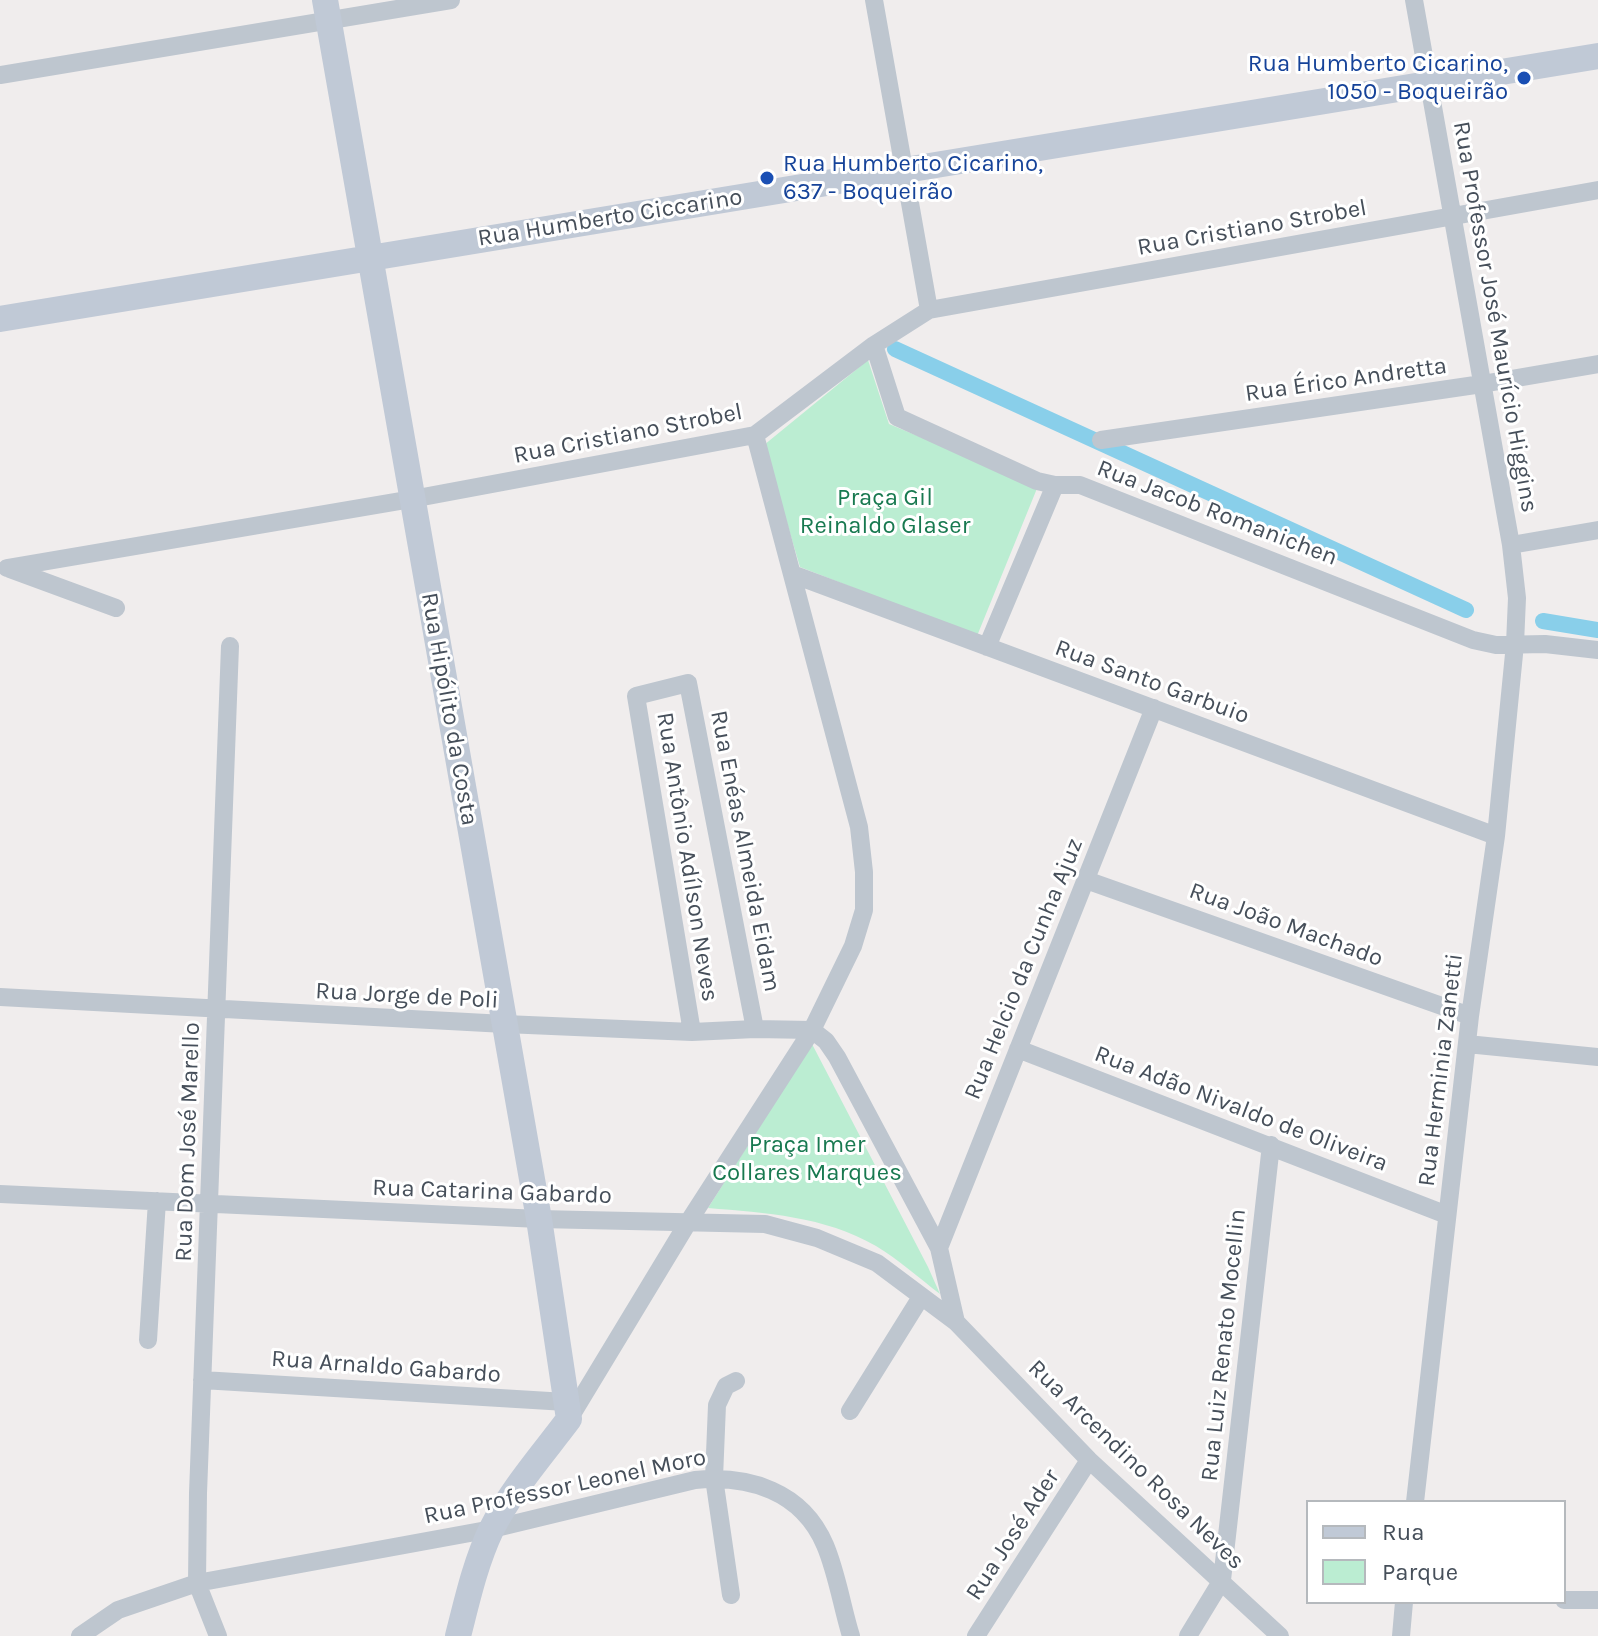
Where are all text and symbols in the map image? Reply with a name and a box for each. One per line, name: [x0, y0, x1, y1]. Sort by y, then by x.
place label: Rua Humberto Cicarino, 1050 - Boqueirão: [1248, 50, 1508, 106]
marker: Rua Humberto Cicarino, 1050 - Boqueirão: [1515, 69, 1533, 87]
street label: Rua Professor José Maurício Higgins: [1446, 119, 1544, 515]
place label: Rua Humberto Cicarino, 637 - Boqueirão: [783, 150, 1043, 206]
marker: Rua Humberto Cicarino, 637 - Boqueirão: [758, 169, 776, 187]
street label: Rua Humberto Ciccarino: [476, 183, 744, 253]
street label: Rua Cristiano Strobel: [1135, 194, 1369, 262]
street label: Rua Érico Andretta: [1243, 352, 1449, 408]
street label: Rua Cristiano Strobel: [511, 398, 745, 470]
street label: Rua Jacob Romanichen: [1093, 454, 1341, 572]
park label: Praça Gil Reinaldo Glaser: [800, 484, 970, 540]
street label: Rua Hipólito da Costa: [414, 590, 484, 828]
street label: Rua Santo Garbuio: [1051, 633, 1253, 731]
street label: Rua Enéas Almeida Eidam: [704, 708, 786, 994]
street label: Rua Antônio Adílson Neves: [650, 710, 724, 1004]
street label: Rua Helcio da Cunha Ajuz: [958, 834, 1090, 1104]
street label: Rua João Machado: [1185, 877, 1387, 973]
street label: Rua Herminia Zanetti: [1412, 952, 1470, 1188]
street label: Rua Jorge de Poli: [315, 977, 499, 1015]
street label: Rua Dom José Marello: [169, 1022, 207, 1262]
street label: Rua Adão Nivaldo de Oliveira: [1090, 1040, 1392, 1178]
park label: Praça Imer Collares Marques: [712, 1131, 902, 1187]
street label: Rua Catarina Gabardo: [372, 1173, 612, 1211]
street label: Rua Luiz Renato Mocellin: [1195, 1207, 1253, 1483]
street label: Rua Arnaldo Gabardo: [270, 1345, 502, 1389]
street label: Rua Arcendino Rosa Neves: [1022, 1354, 1250, 1576]
street label: Rua Professor Leonel Moro: [421, 1443, 709, 1531]
street label: Rua José Ader: [960, 1464, 1066, 1606]
legend: [1306, 1500, 1566, 1604]
text: Rua: [1382, 1518, 1424, 1546]
text: Parque: [1382, 1558, 1458, 1586]

